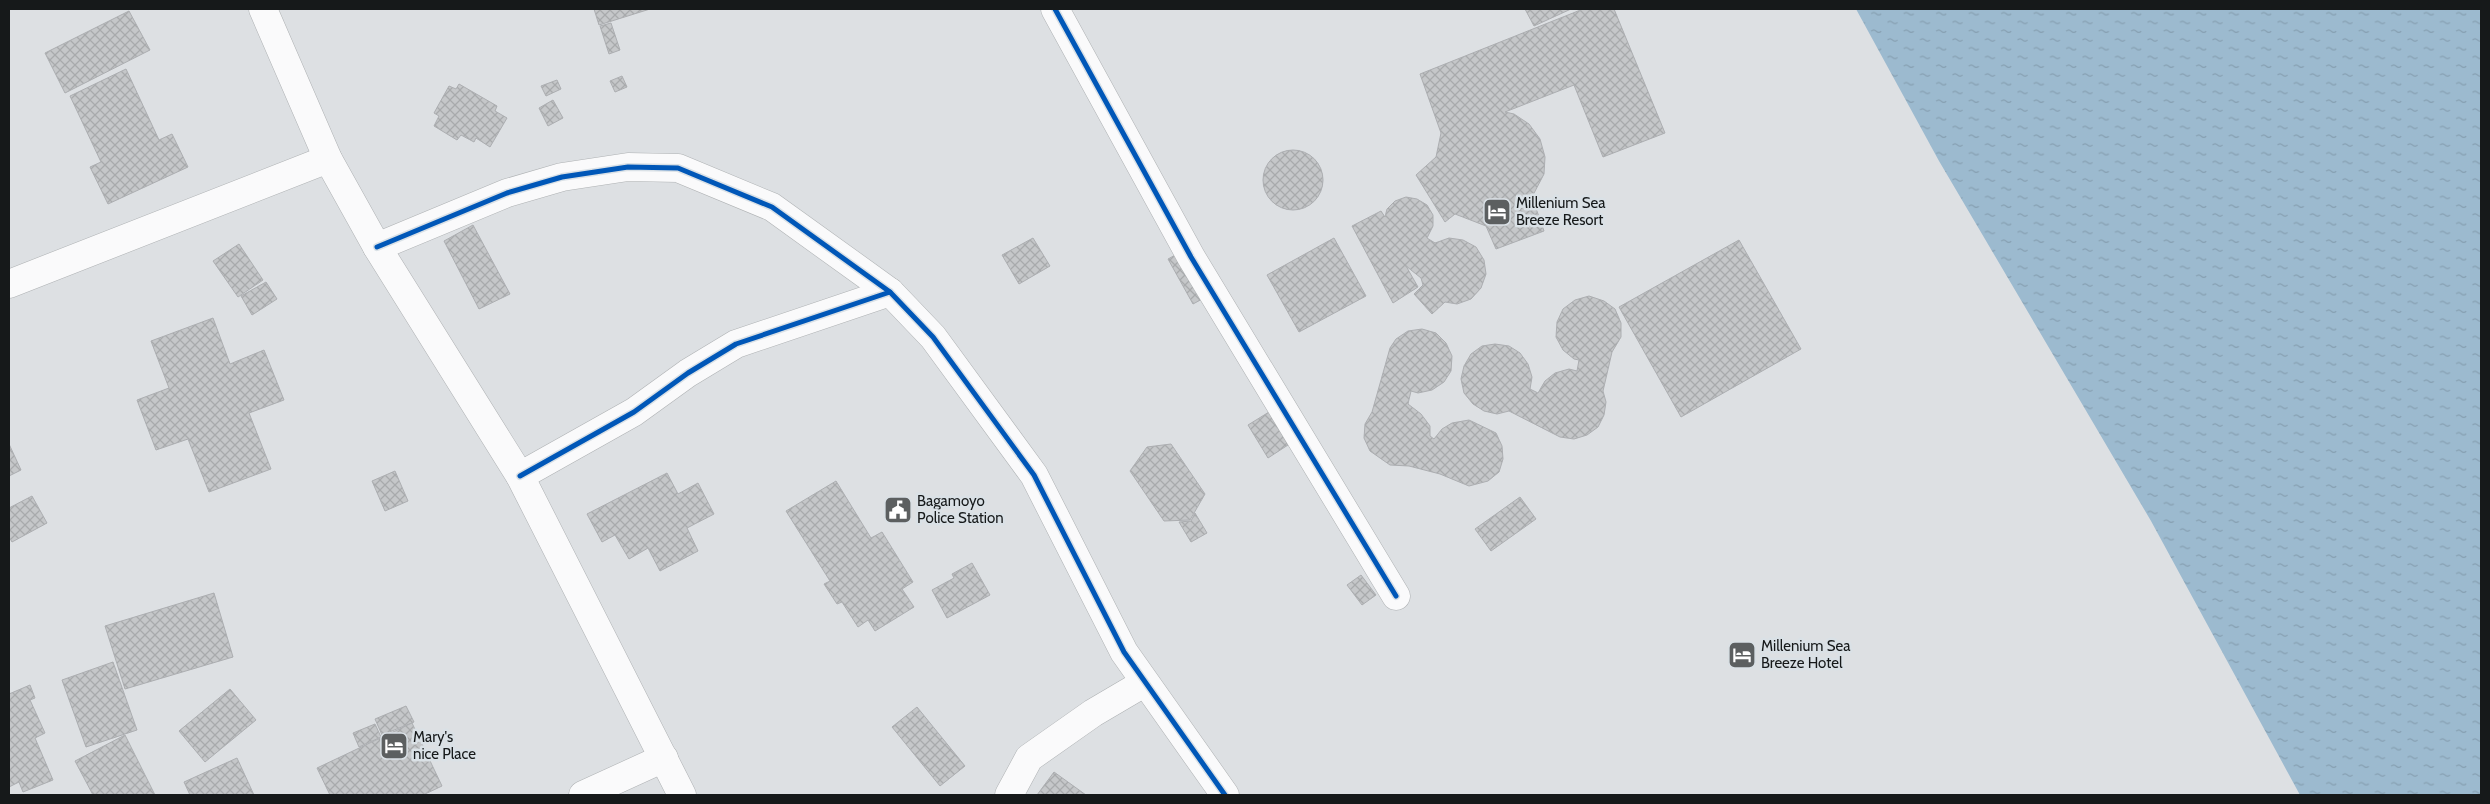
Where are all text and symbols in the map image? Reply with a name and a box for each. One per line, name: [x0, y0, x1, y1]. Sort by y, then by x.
place label: Millenium Sea Breeze Resort: [1516, 194, 1606, 229]
hotel icon: Millenium Sea Breeze Resort: [1482, 197, 1512, 227]
place label: Bagamoyo Police Station: [917, 492, 1004, 527]
public building icon: Bagamoyo Police Station: [883, 495, 913, 525]
place label: Millenium Sea Breeze Hotel: [1761, 637, 1851, 672]
hotel icon: Millenium Sea Breeze Hotel: [1727, 640, 1757, 670]
place label: Mary's nice Place: [413, 728, 476, 763]
hotel icon: Mary's nice Place: [379, 731, 409, 761]

